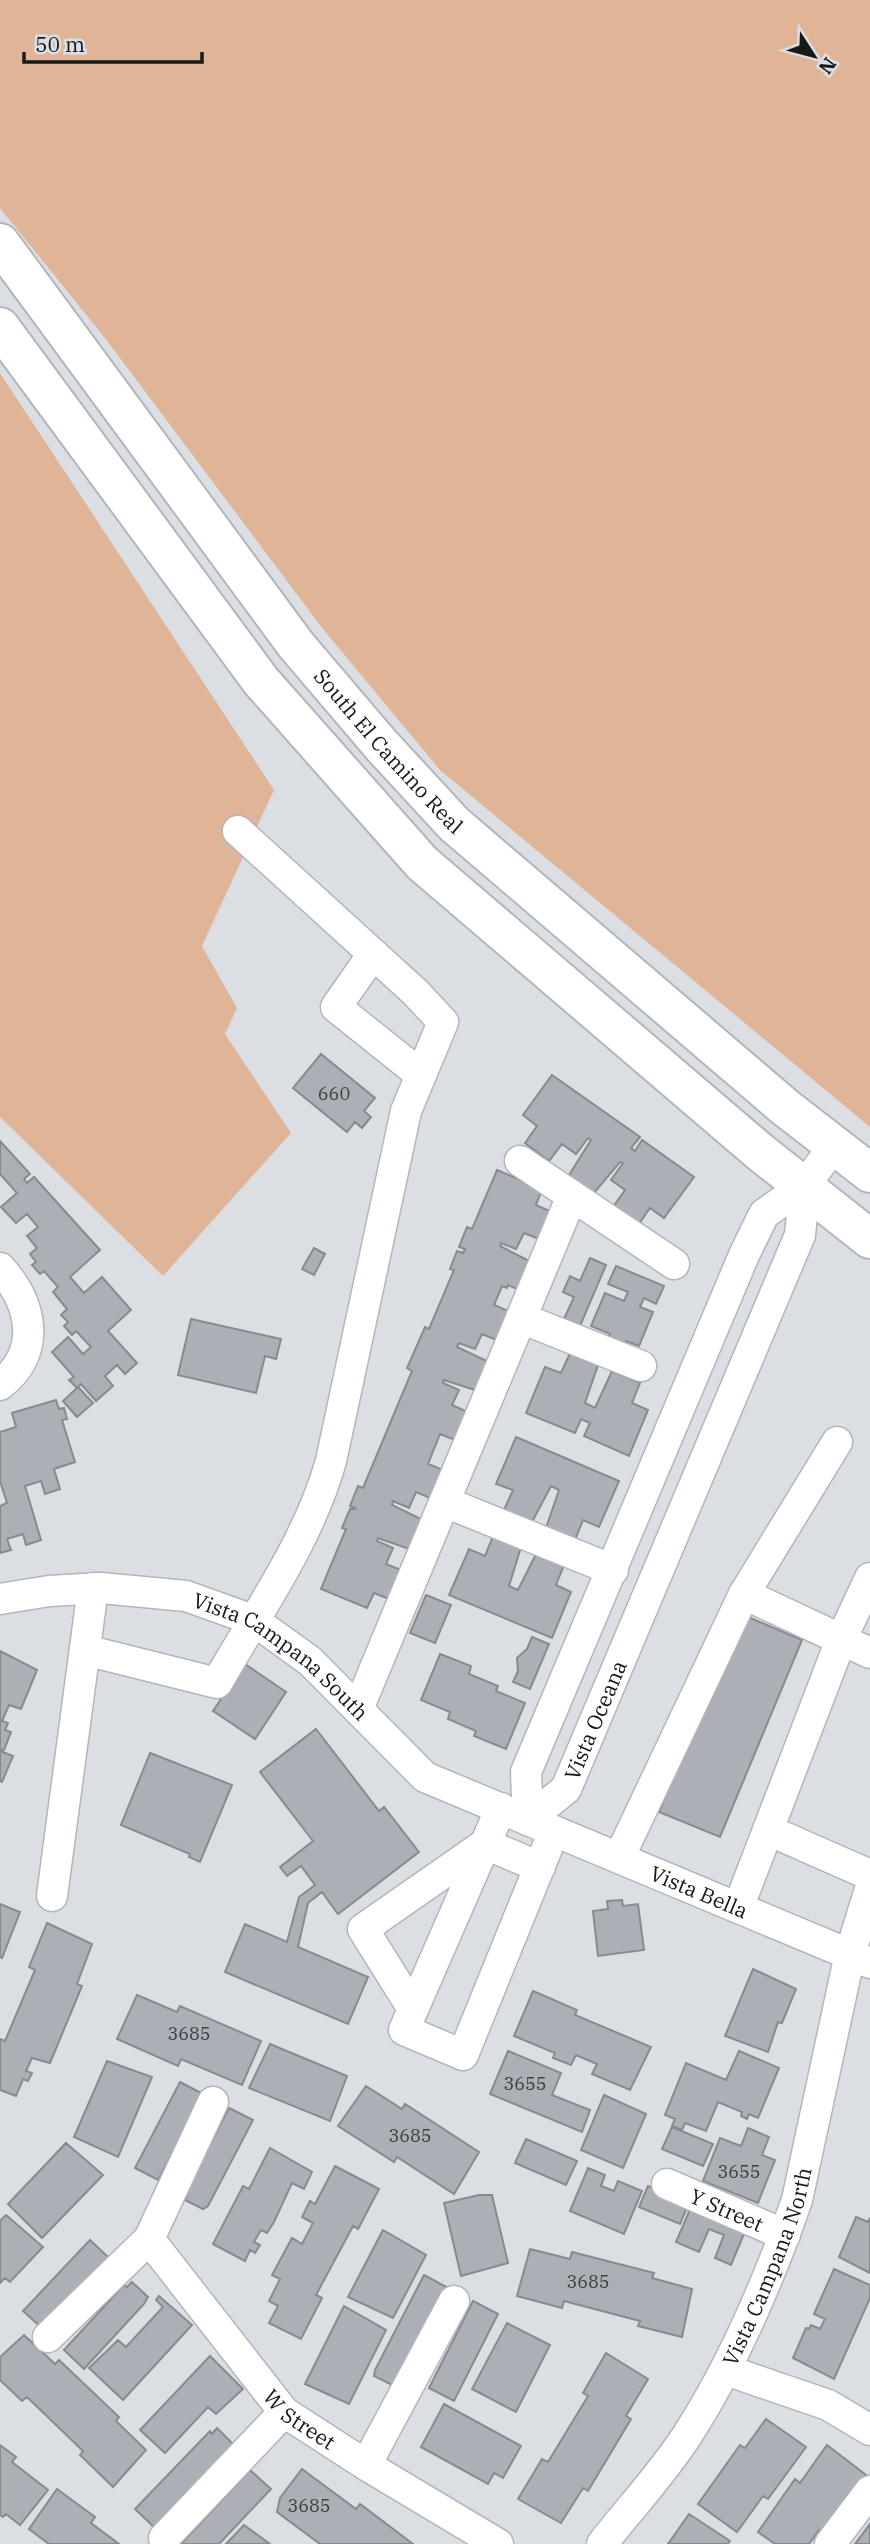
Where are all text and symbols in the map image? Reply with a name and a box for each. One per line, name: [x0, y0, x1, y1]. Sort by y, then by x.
scale bar: [24, 21, 203, 65]
north arrow: [779, 21, 849, 91]
text: 50 m: [35, 30, 85, 58]
text: N: [814, 53, 842, 79]
street label: South El Camino Real: [308, 662, 469, 840]
house number: 660: [318, 1082, 350, 1105]
street label: Vista Campana South: [189, 1586, 375, 1726]
street label: Vista Oceana: [557, 1656, 633, 1784]
street label: Vista Bella: [646, 1859, 752, 1924]
house number: 3685: [167, 2022, 211, 2045]
house number: 3655: [503, 2072, 547, 2095]
house number: 3685: [388, 2124, 432, 2147]
house number: 3655: [717, 2160, 761, 2183]
street label: Vista Campana North: [715, 2164, 818, 2370]
street label: Y Street: [686, 2182, 768, 2238]
house number: 3685: [566, 2270, 610, 2293]
street label: W Street: [257, 2383, 341, 2456]
house number: 3685: [287, 2494, 331, 2517]

